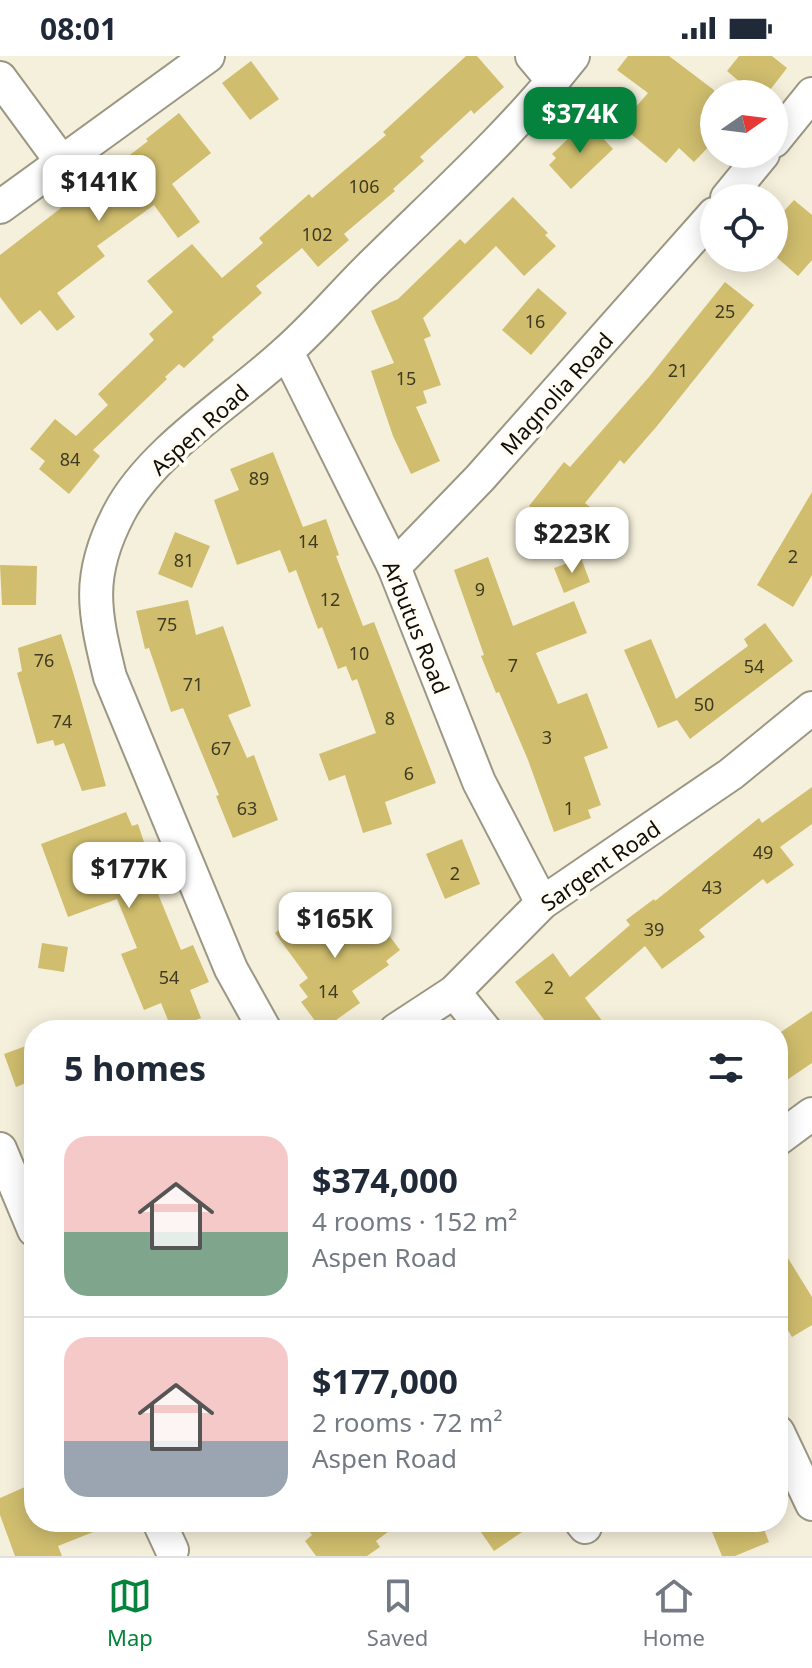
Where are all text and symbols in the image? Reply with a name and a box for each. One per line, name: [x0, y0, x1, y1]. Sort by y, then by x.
text: 08:01: [40, 8, 117, 49]
north arrow: [700, 80, 788, 168]
map controls: [700, 80, 788, 272]
pin: $374K: [524, 87, 636, 155]
text: $374K: [542, 95, 618, 131]
pin: $141K: [43, 155, 155, 223]
text: $141K: [61, 163, 137, 199]
house number: 106: [349, 174, 379, 198]
button: locate: [700, 184, 788, 272]
house number: 102: [302, 222, 332, 246]
house number: 25: [715, 299, 735, 323]
house number: 16: [525, 309, 545, 333]
street label: Magnolia Road: [493, 325, 619, 461]
house number: 21: [668, 358, 688, 382]
house number: 15: [396, 366, 416, 390]
street label: Aspen Road: [143, 377, 255, 481]
house number: 84: [60, 447, 80, 471]
house number: 89: [249, 466, 269, 490]
pin: $223K: [516, 507, 628, 575]
text: $223K: [534, 515, 610, 551]
house number: 14: [298, 529, 318, 553]
house number: 2: [788, 544, 798, 568]
house number: 81: [174, 548, 194, 572]
street label: Arbutus Road: [377, 556, 457, 698]
house number: 9: [475, 577, 485, 601]
house number: 12: [320, 587, 340, 611]
house number: 75: [157, 612, 177, 636]
house number: 10: [349, 641, 369, 665]
house number: 76: [34, 648, 54, 672]
house number: 7: [508, 653, 518, 677]
house number: 54: [744, 654, 764, 678]
house number: 71: [183, 672, 203, 696]
house number: 50: [694, 692, 714, 716]
house number: 8: [385, 706, 395, 730]
house number: 74: [52, 709, 72, 733]
house number: 3: [542, 725, 552, 749]
house number: 67: [211, 736, 231, 760]
house number: 6: [404, 761, 414, 785]
house number: 63: [237, 796, 257, 820]
house number: 1: [564, 796, 574, 820]
street label: Sargent Road: [534, 813, 666, 917]
house number: 49: [753, 840, 773, 864]
pin: $177K: [73, 842, 185, 910]
text: $177K: [91, 850, 167, 886]
house number: 2: [450, 861, 460, 885]
house number: 43: [702, 875, 722, 899]
pin: $165K: [279, 892, 391, 960]
text: $165K: [297, 900, 373, 936]
house number: 39: [644, 917, 664, 941]
house number: 54: [159, 965, 179, 989]
house number: 2: [544, 975, 554, 999]
house number: 14: [318, 979, 338, 1003]
text: 5 homes: [64, 1045, 206, 1091]
icon: filters: [704, 1046, 748, 1090]
text: $374,000: [312, 1157, 458, 1203]
icon: home: [128, 1168, 224, 1264]
text: 4 rooms · 152 m²: [312, 1203, 517, 1239]
text: Aspen Road: [312, 1239, 457, 1275]
text: $177,000: [312, 1358, 458, 1404]
icon: home: [128, 1369, 224, 1465]
text: 2 rooms · 72 m²: [312, 1404, 502, 1440]
text: Aspen Road: [312, 1440, 457, 1476]
tab: Map: [107, 1574, 153, 1652]
tab: Saved: [367, 1574, 428, 1652]
tab: Home: [642, 1574, 705, 1652]

